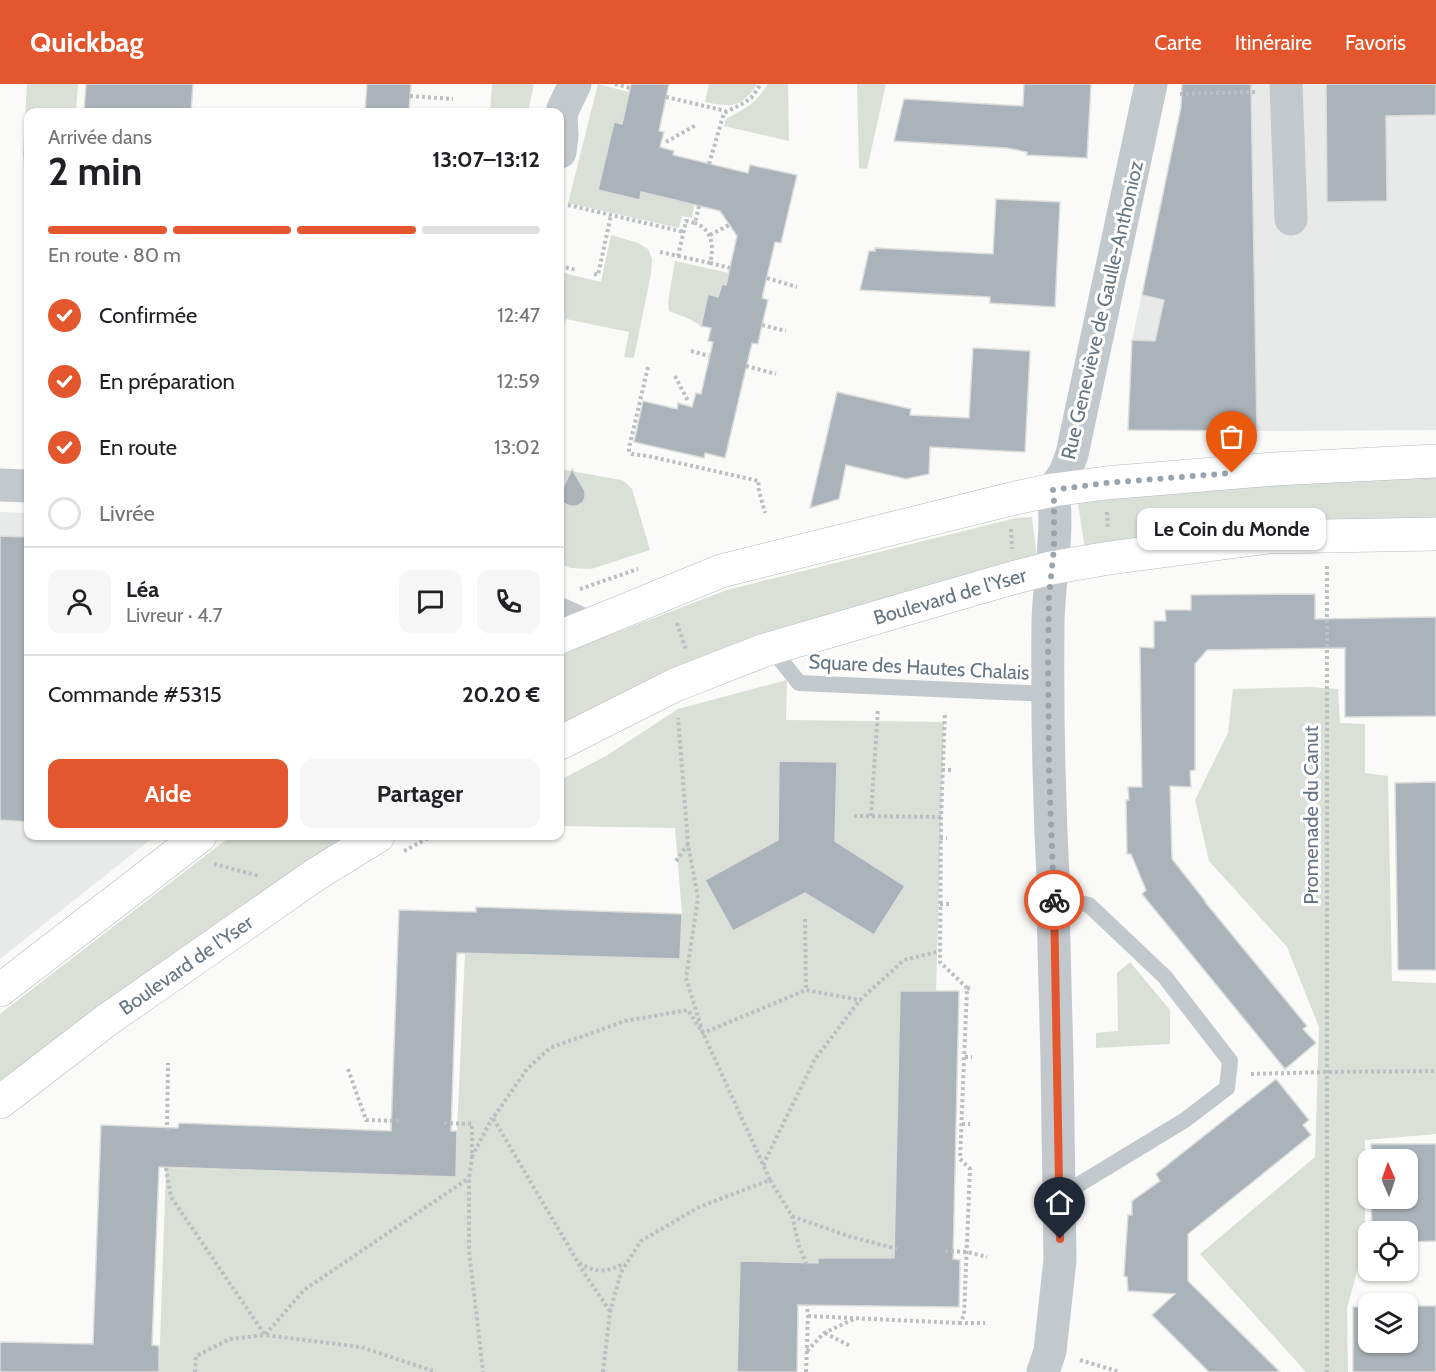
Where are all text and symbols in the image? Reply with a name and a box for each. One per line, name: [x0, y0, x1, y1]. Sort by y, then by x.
text: Quickbag: [30, 25, 144, 59]
text: Carte: [1154, 30, 1202, 55]
text: Itinéraire: [1235, 30, 1312, 55]
text: Favoris: [1345, 30, 1406, 55]
text: Arrivée dans: [48, 125, 152, 149]
text: 13:07–13:12: [432, 146, 540, 173]
text: 2 min: [48, 147, 142, 195]
street label: Rue Geneviève de Gaulle-Anthonioz: [1056, 158, 1148, 462]
text: En route · 80 m: [48, 243, 181, 267]
icon: check: [48, 299, 81, 332]
text: Confirmée: [99, 302, 197, 329]
text: 12:47: [497, 303, 540, 327]
icon: check: [48, 365, 81, 398]
text: En préparation: [99, 368, 235, 395]
text: 12:59: [497, 369, 540, 393]
pin: [1206, 411, 1257, 473]
icon: bag: [1215, 420, 1248, 453]
icon: check: [48, 431, 81, 464]
text: En route: [99, 434, 177, 461]
text: 13:02: [494, 435, 540, 459]
text: Livrée: [99, 500, 155, 527]
callout: Le Coin du Monde: [1138, 509, 1326, 551]
text: Le Coin du Monde: [1154, 517, 1309, 541]
street label: Boulevard de l'Yser: [871, 563, 1029, 630]
button: person: [48, 570, 111, 633]
button: chat: [399, 570, 462, 633]
button: phone: [477, 570, 540, 633]
text: Léa: [126, 576, 159, 603]
text: Livreur · 4.7: [126, 603, 222, 627]
street label: Square des Hautes Chalais: [808, 649, 1030, 685]
text: Commande #5315: [48, 681, 222, 708]
text: 20.20 €: [462, 681, 540, 708]
street label: Promenade du Canut: [1299, 725, 1323, 905]
button: Aide: [48, 759, 288, 828]
button: Partager: [300, 759, 540, 828]
courier: [1024, 870, 1084, 930]
icon: bike: [1038, 884, 1071, 917]
street label: Boulevard de l'Yser: [114, 910, 258, 1020]
north arrow: [1358, 1149, 1418, 1209]
map controls: [1358, 1149, 1418, 1353]
pin: [1034, 1177, 1085, 1239]
icon: home: [1043, 1186, 1076, 1219]
button: locate: [1358, 1221, 1418, 1281]
button: layers: [1358, 1293, 1418, 1353]

